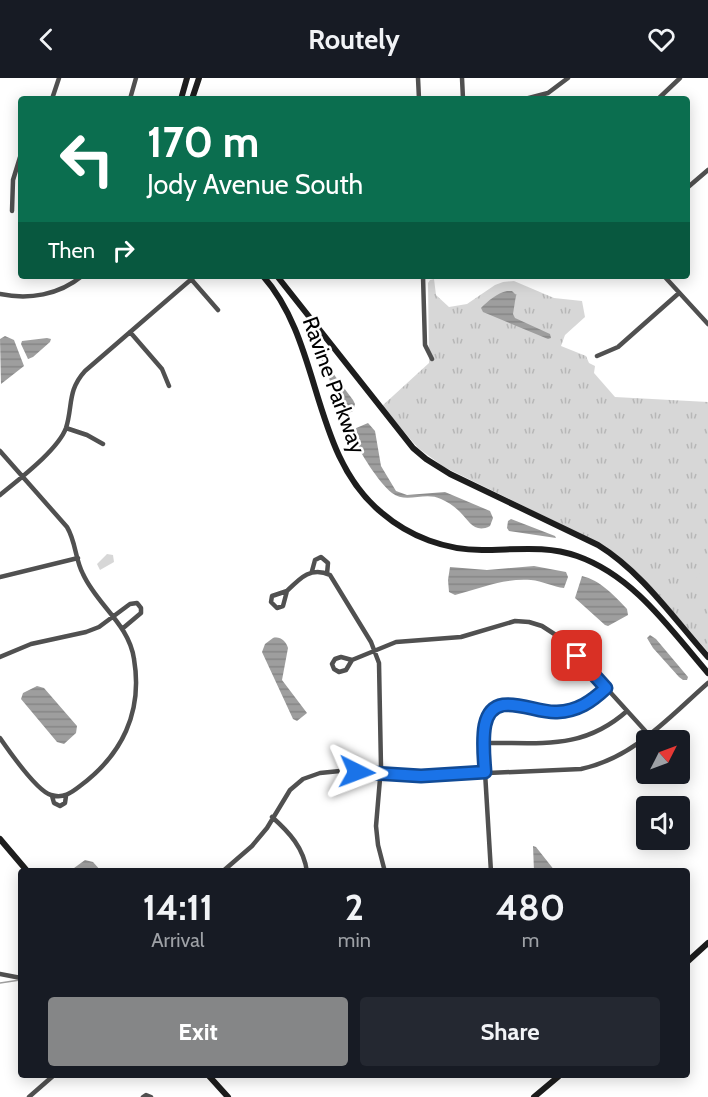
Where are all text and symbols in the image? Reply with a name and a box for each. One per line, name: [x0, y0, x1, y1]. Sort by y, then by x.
icon: back: [30, 23, 63, 56]
text: Routely: [308, 23, 400, 56]
icon: heart: [645, 23, 678, 56]
text: 170 m: [147, 116, 259, 168]
icon: left: [48, 120, 126, 198]
text: Jody Avenue South: [147, 168, 363, 201]
icon: right: [107, 234, 140, 267]
text: Then: [48, 237, 95, 264]
street label: Ravine Parkway: [297, 313, 371, 457]
pin: [551, 630, 602, 681]
icon: arrive: [560, 639, 593, 672]
north arrow: [636, 730, 690, 784]
map controls: [636, 730, 690, 850]
position arrow: [325, 740, 389, 804]
button: sound: [636, 796, 690, 850]
text: 14:11: [143, 885, 213, 929]
text: 2: [345, 885, 364, 929]
text: 480: [496, 885, 565, 929]
text: Arrival: [151, 928, 205, 952]
text: min: [338, 928, 371, 952]
text: m: [522, 928, 539, 952]
button: Exit: [48, 997, 348, 1066]
button: Share: [360, 997, 660, 1066]

